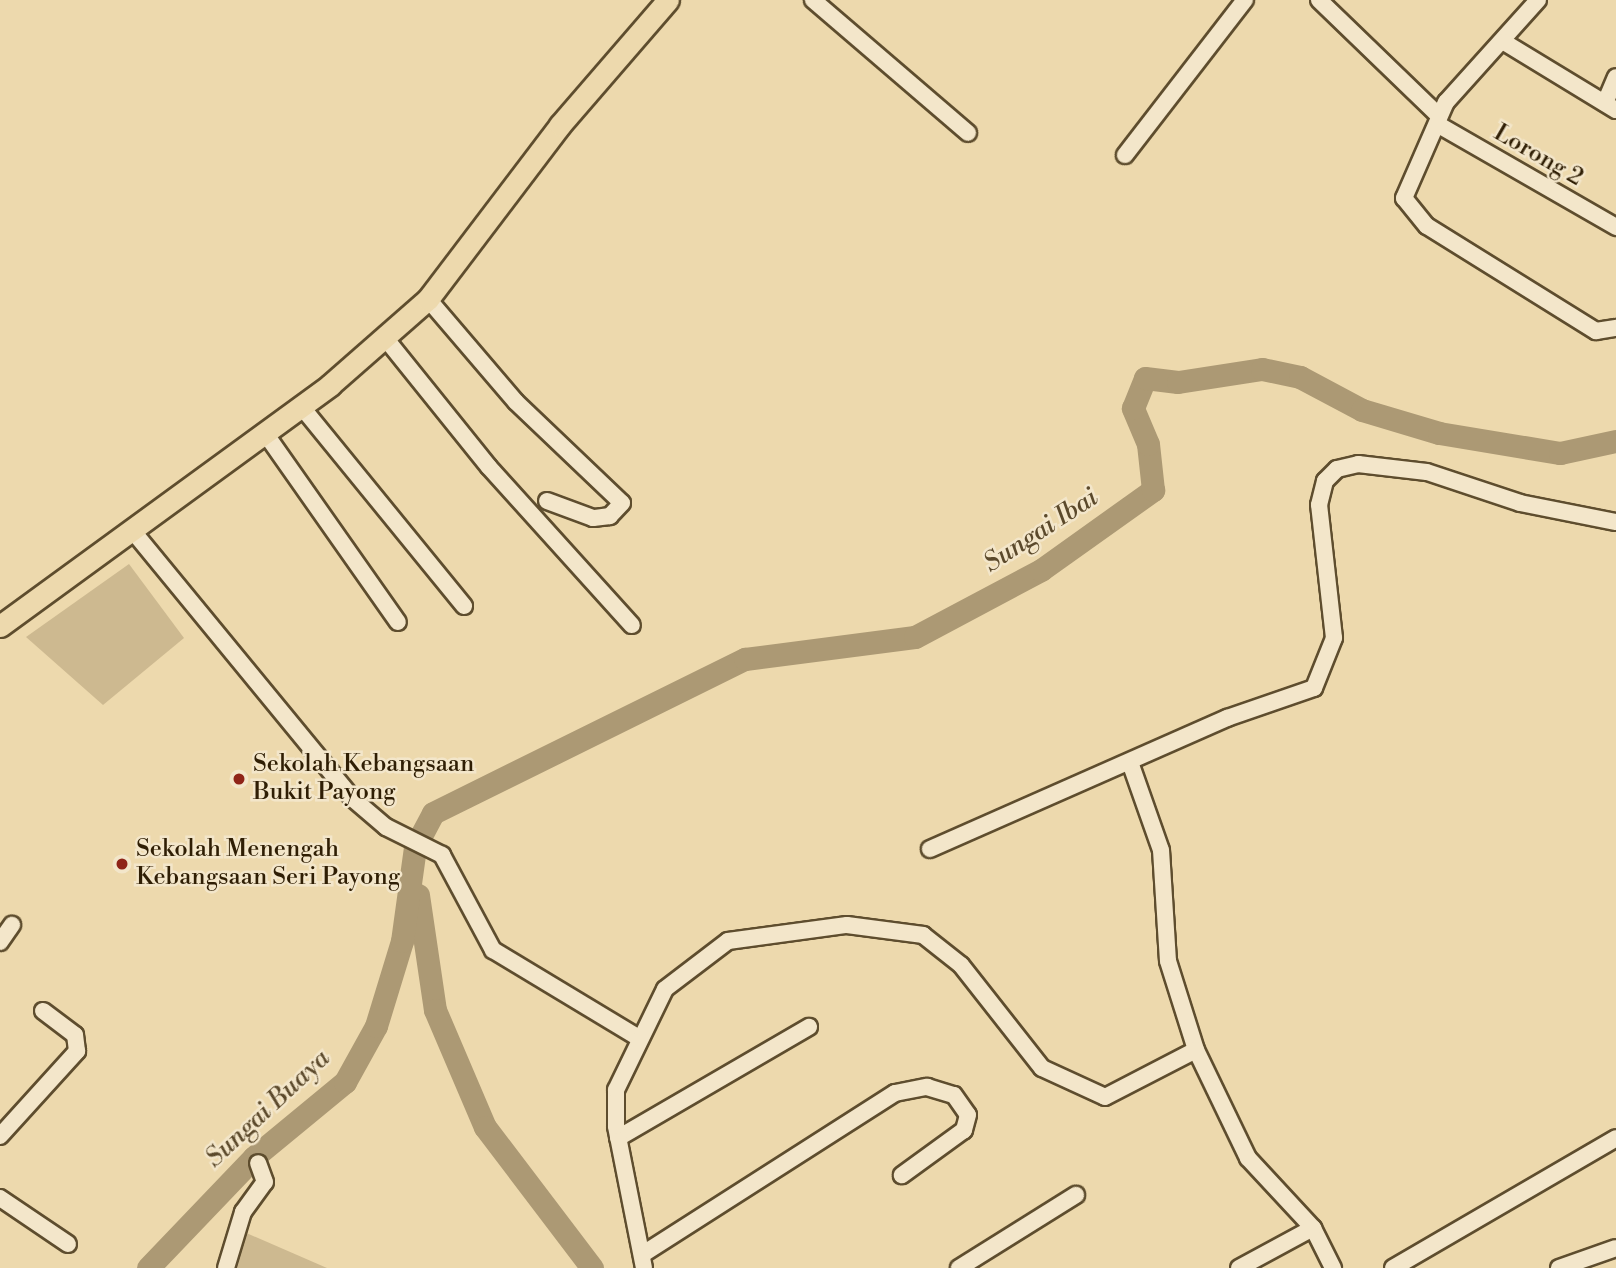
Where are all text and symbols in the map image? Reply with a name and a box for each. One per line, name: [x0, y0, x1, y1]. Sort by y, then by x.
street label: Lorong 2: [1488, 119, 1588, 193]
water label: Sungai Ibai: [978, 482, 1104, 580]
place label: Sekolah Kebangsaan Bukit Payong: [253, 751, 474, 807]
marker: Sekolah Kebangsaan Bukit Payong: [231, 771, 247, 787]
place label: Sekolah Menengah Kebangsaan Seri Payong: [136, 836, 400, 892]
marker: Sekolah Menengah Kebangsaan Seri Payong: [114, 856, 130, 872]
water label: Sungai Buaya: [199, 1043, 337, 1175]

